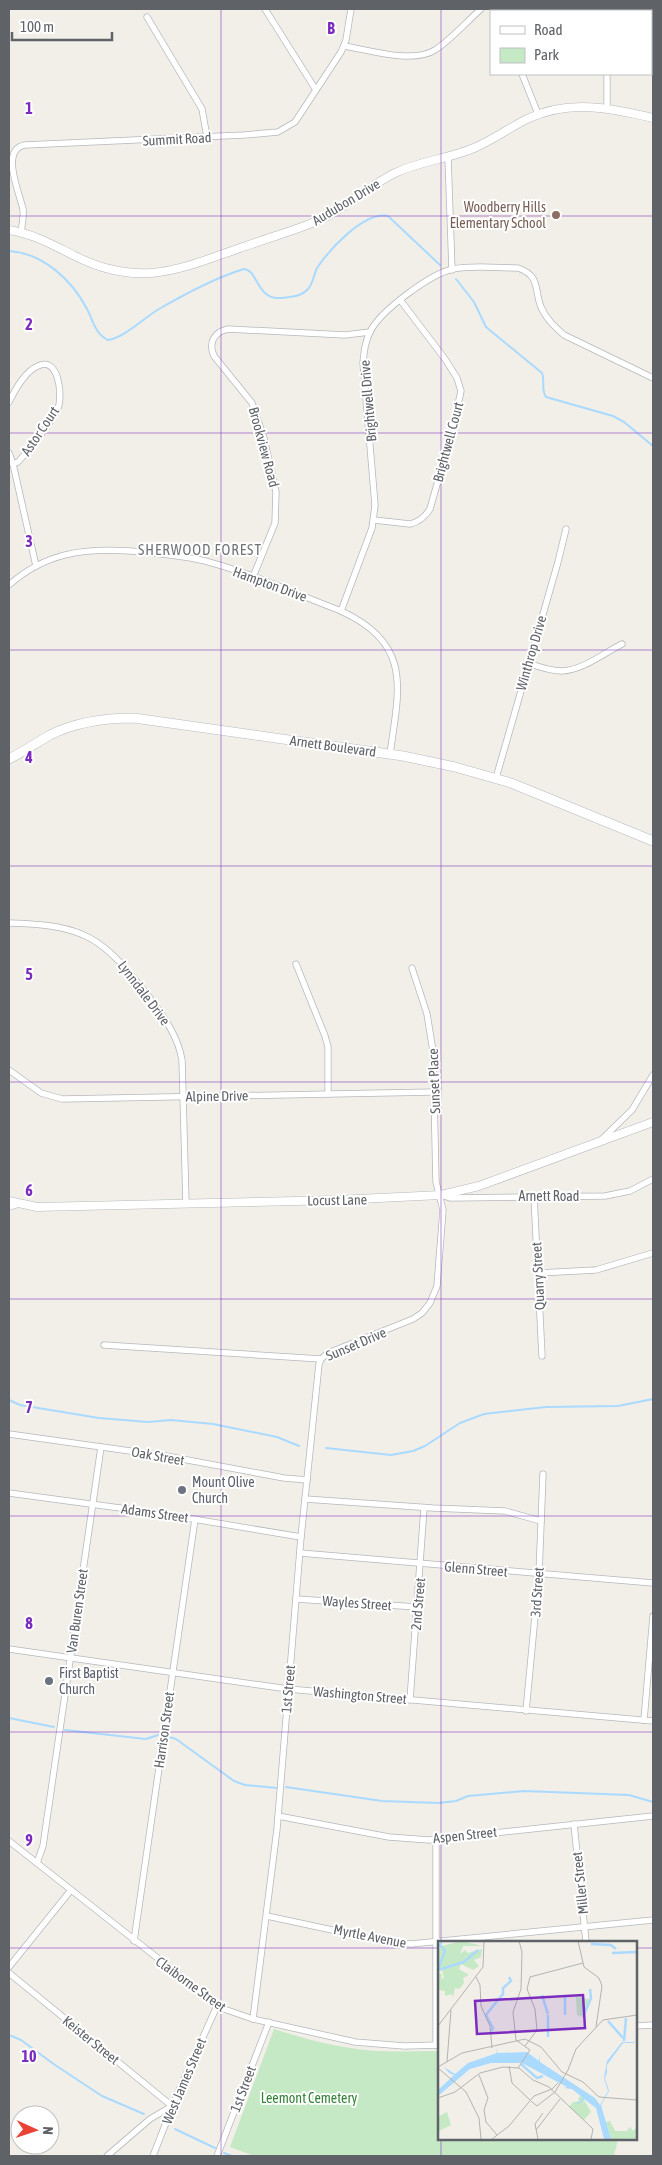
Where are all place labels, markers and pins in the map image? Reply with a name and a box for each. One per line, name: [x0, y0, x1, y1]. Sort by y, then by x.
place label: Woodberry Hills Elementary School: [450, 199, 546, 231]
marker: Woodberry Hills Elementary School: [550, 209, 562, 221]
place label: Mount Olive Church: [192, 1474, 255, 1506]
marker: Mount Olive Church: [176, 1484, 188, 1496]
place label: First Baptist Church: [59, 1665, 119, 1697]
marker: First Baptist Church: [43, 1675, 55, 1687]

